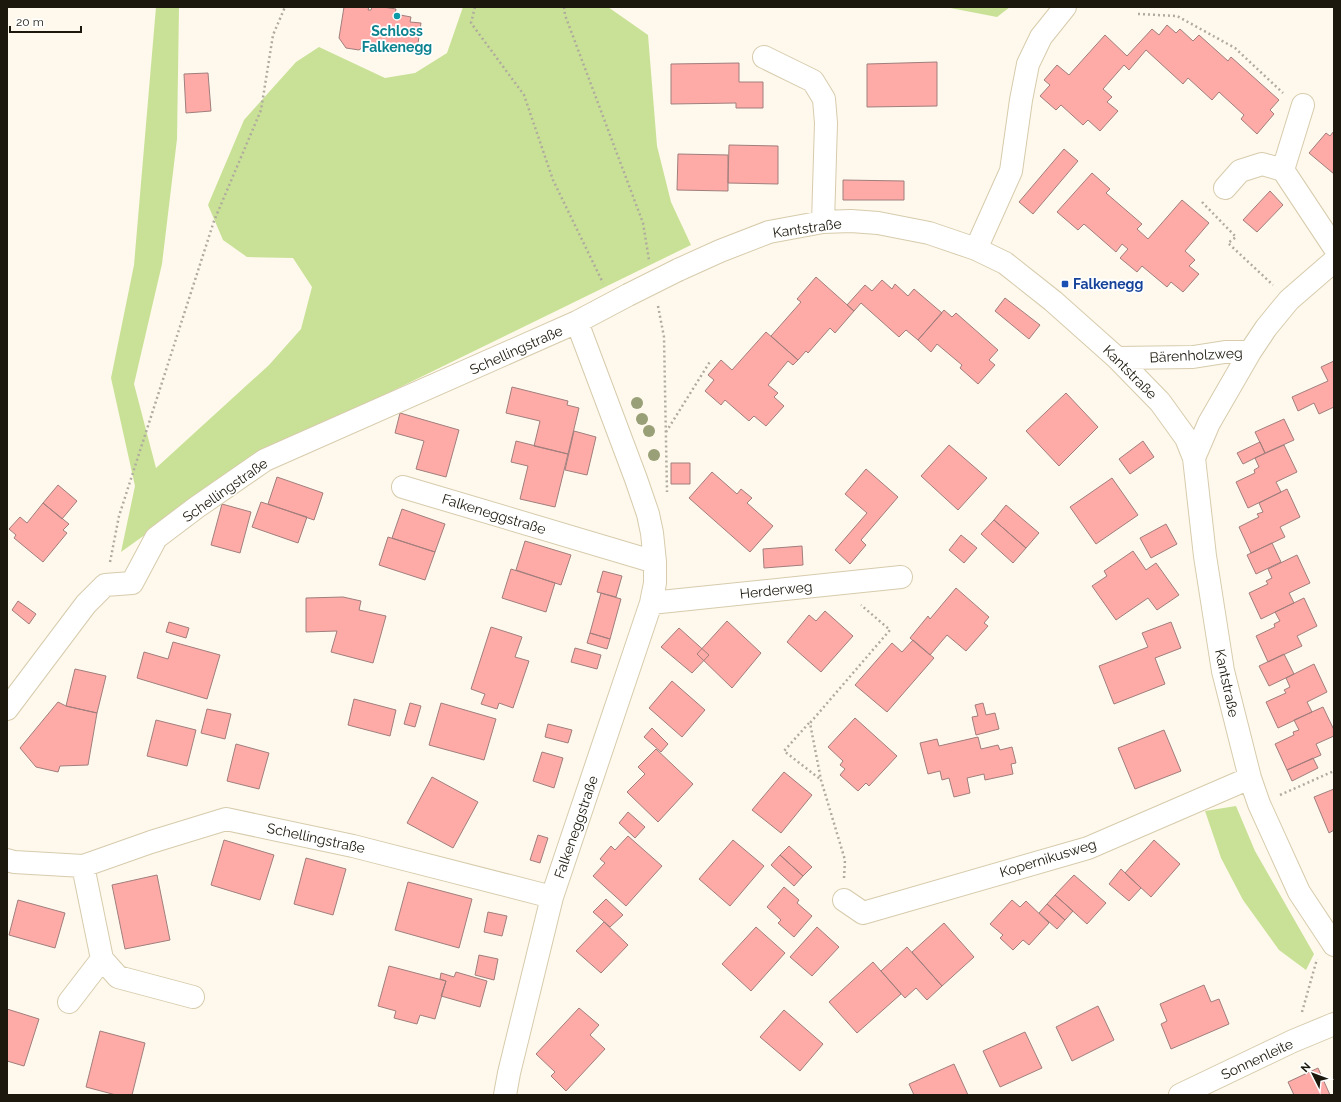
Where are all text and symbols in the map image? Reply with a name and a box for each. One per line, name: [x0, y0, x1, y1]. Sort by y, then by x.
scale bar: [10, 8, 81, 34]
marker: Schloss Falkenegg: [392, 11, 402, 21]
text: 20 m: [16, 15, 44, 29]
place label: Schloss Falkenegg: [362, 23, 432, 55]
street label: Kantstraße: [772, 215, 842, 241]
place label: Falkenegg: [1073, 276, 1143, 292]
marker: Falkenegg: [1060, 279, 1070, 289]
street label: Schellingstraße: [467, 322, 565, 378]
street label: Kantstraße: [1100, 342, 1160, 402]
street label: Bärenholzweg: [1149, 345, 1243, 365]
street label: Schellingstraße: [179, 455, 271, 525]
street label: Falkeneggstraße: [440, 491, 548, 537]
street label: Herderweg: [739, 578, 813, 602]
street label: Kantstraße: [1212, 647, 1242, 719]
street label: Falkeneggstraße: [551, 774, 601, 880]
street label: Schellingstraße: [265, 820, 367, 856]
street label: Kopernikusweg: [998, 836, 1098, 880]
street label: Sonnenleite: [1219, 1035, 1295, 1083]
north arrow: [1293, 1054, 1333, 1094]
text: N: [1298, 1060, 1314, 1075]

